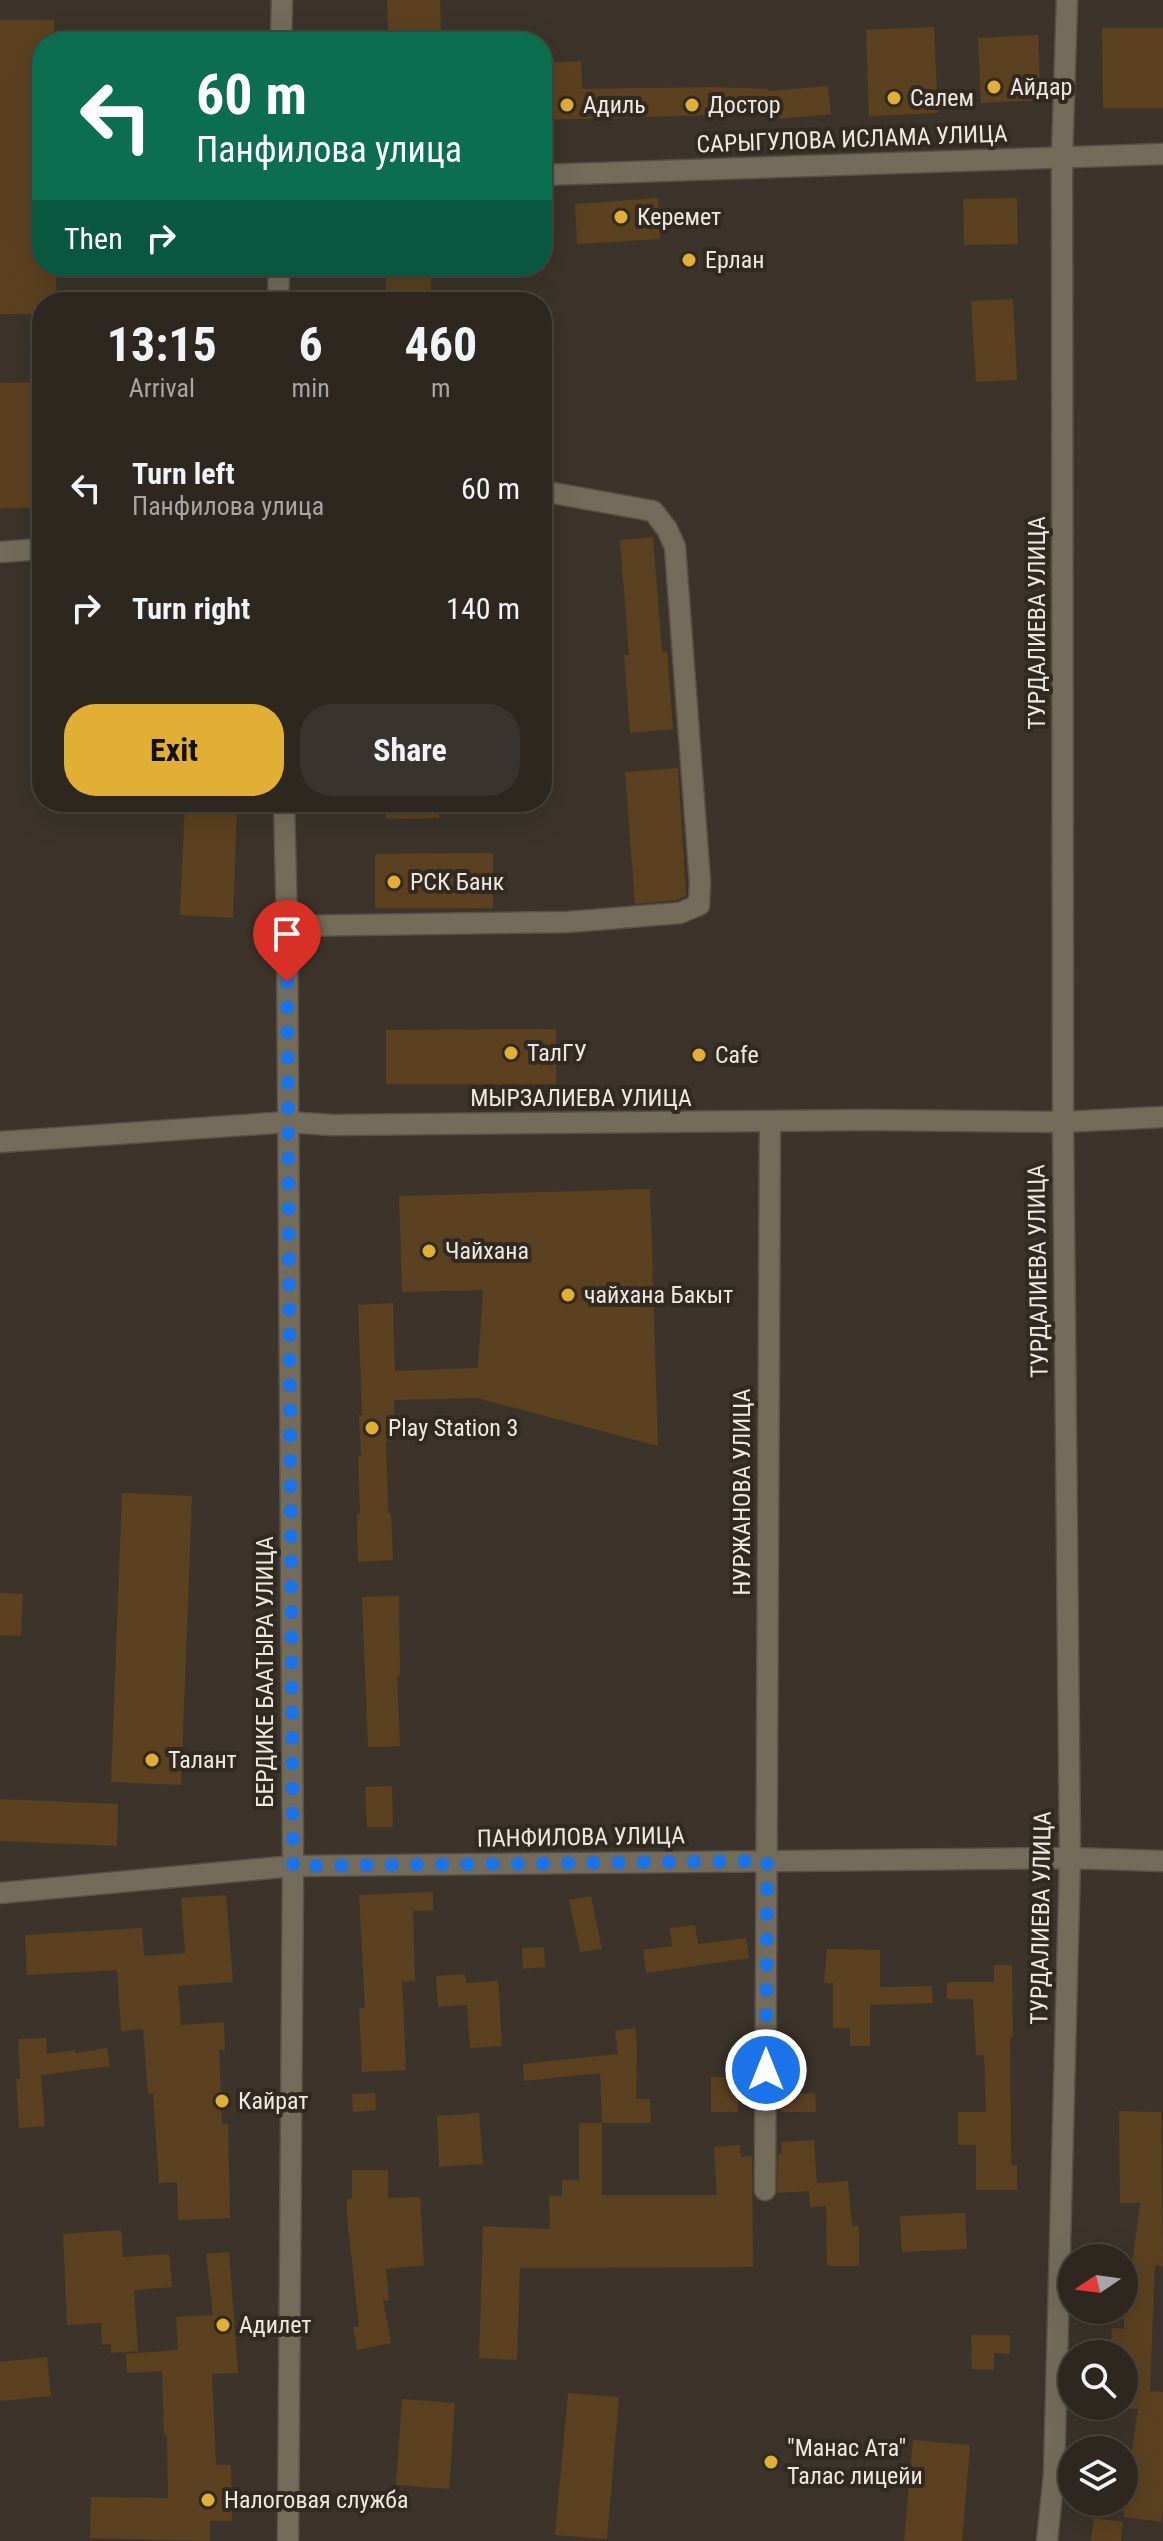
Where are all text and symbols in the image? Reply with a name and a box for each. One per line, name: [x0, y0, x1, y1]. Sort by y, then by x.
text: 60 m: [196, 62, 307, 128]
icon: left: [64, 64, 168, 168]
place label: Айдар: [1010, 73, 1072, 101]
marker: Айдар: [985, 78, 1003, 96]
place label: Салем: [910, 84, 974, 112]
marker: Салем: [885, 89, 903, 107]
place label: Адиль: [583, 91, 646, 119]
place label: Достор: [708, 91, 781, 119]
marker: Адиль: [558, 96, 576, 114]
marker: Достор: [683, 96, 701, 114]
street label: САРЫГУЛОВА ИСЛАМА УЛИЦА: [696, 120, 1008, 158]
text: Панфилова улица: [196, 129, 462, 171]
place label: Керемет: [637, 203, 721, 231]
marker: Керемет: [612, 208, 630, 226]
icon: right: [139, 216, 183, 260]
text: Then: [64, 221, 123, 256]
place label: Ерлан: [705, 246, 765, 274]
marker: Ерлан: [680, 251, 698, 269]
text: 13:15: [107, 316, 217, 373]
text: 6: [299, 316, 323, 373]
text: 460: [404, 316, 477, 373]
text: Arrival: [129, 373, 195, 403]
text: min: [292, 373, 330, 403]
text: m: [431, 373, 451, 403]
text: Turn left: [132, 456, 235, 491]
icon: left: [64, 466, 108, 510]
text: 60 m: [461, 471, 520, 506]
text: Панфилова улица: [132, 491, 324, 521]
street label: ТУРДАЛИЕВА УЛИЦА: [1023, 516, 1051, 730]
icon: right: [64, 586, 108, 630]
text: Turn right: [132, 591, 250, 626]
text: 140 m: [446, 591, 520, 626]
button: Exit: [64, 704, 284, 796]
button: Share: [300, 704, 520, 796]
place label: РСК Банк: [410, 868, 505, 896]
marker: РСК Банк: [385, 873, 403, 891]
pin: [253, 900, 321, 982]
icon: arrive: [265, 912, 309, 956]
place label: ТалГУ: [527, 1039, 587, 1067]
place label: Cafe: [715, 1041, 759, 1069]
marker: ТалГУ: [502, 1044, 520, 1062]
marker: Cafe: [690, 1046, 708, 1064]
street label: МЫРЗАЛИЕВА УЛИЦА: [470, 1084, 692, 1112]
street label: ТУРДАЛИЕВА УЛИЦА: [1022, 1164, 1054, 1378]
place label: Чайхана: [445, 1237, 529, 1265]
marker: Чайхана: [420, 1242, 438, 1260]
place label: чайхана Бакыт: [584, 1281, 733, 1309]
marker: чайхана Бакыт: [559, 1286, 577, 1304]
street label: НУРЖАНОВА УЛИЦА: [728, 1388, 756, 1596]
place label: Play Station 3: [388, 1414, 518, 1442]
marker: Play Station 3: [363, 1419, 381, 1437]
street label: БЕРДИКЕ БААТЫРА УЛИЦА: [251, 1536, 279, 1808]
place label: Талант: [168, 1746, 237, 1774]
marker: Талант: [143, 1751, 161, 1769]
street label: ТУРДАЛИЕВА УЛИЦА: [1025, 1811, 1057, 2025]
street label: ПАНФИЛОВА УЛИЦА: [477, 1821, 685, 1853]
position arrow: [724, 2028, 808, 2112]
place label: Кайрат: [238, 2087, 309, 2115]
marker: Кайрат: [213, 2092, 231, 2110]
north arrow: [1058, 2244, 1138, 2324]
map controls: [1058, 2244, 1138, 2516]
place label: Адилет: [239, 2311, 312, 2339]
marker: Адилет: [214, 2316, 232, 2334]
button: search: [1058, 2340, 1138, 2420]
place label: "Манас Ата" Талас лицейи: [787, 2434, 923, 2490]
button: layers: [1058, 2436, 1138, 2516]
marker: "Манас Ата" Талас лицейи: [762, 2453, 780, 2471]
place label: Налоговая служба: [224, 2486, 408, 2514]
marker: Налоговая служба: [199, 2491, 217, 2509]

